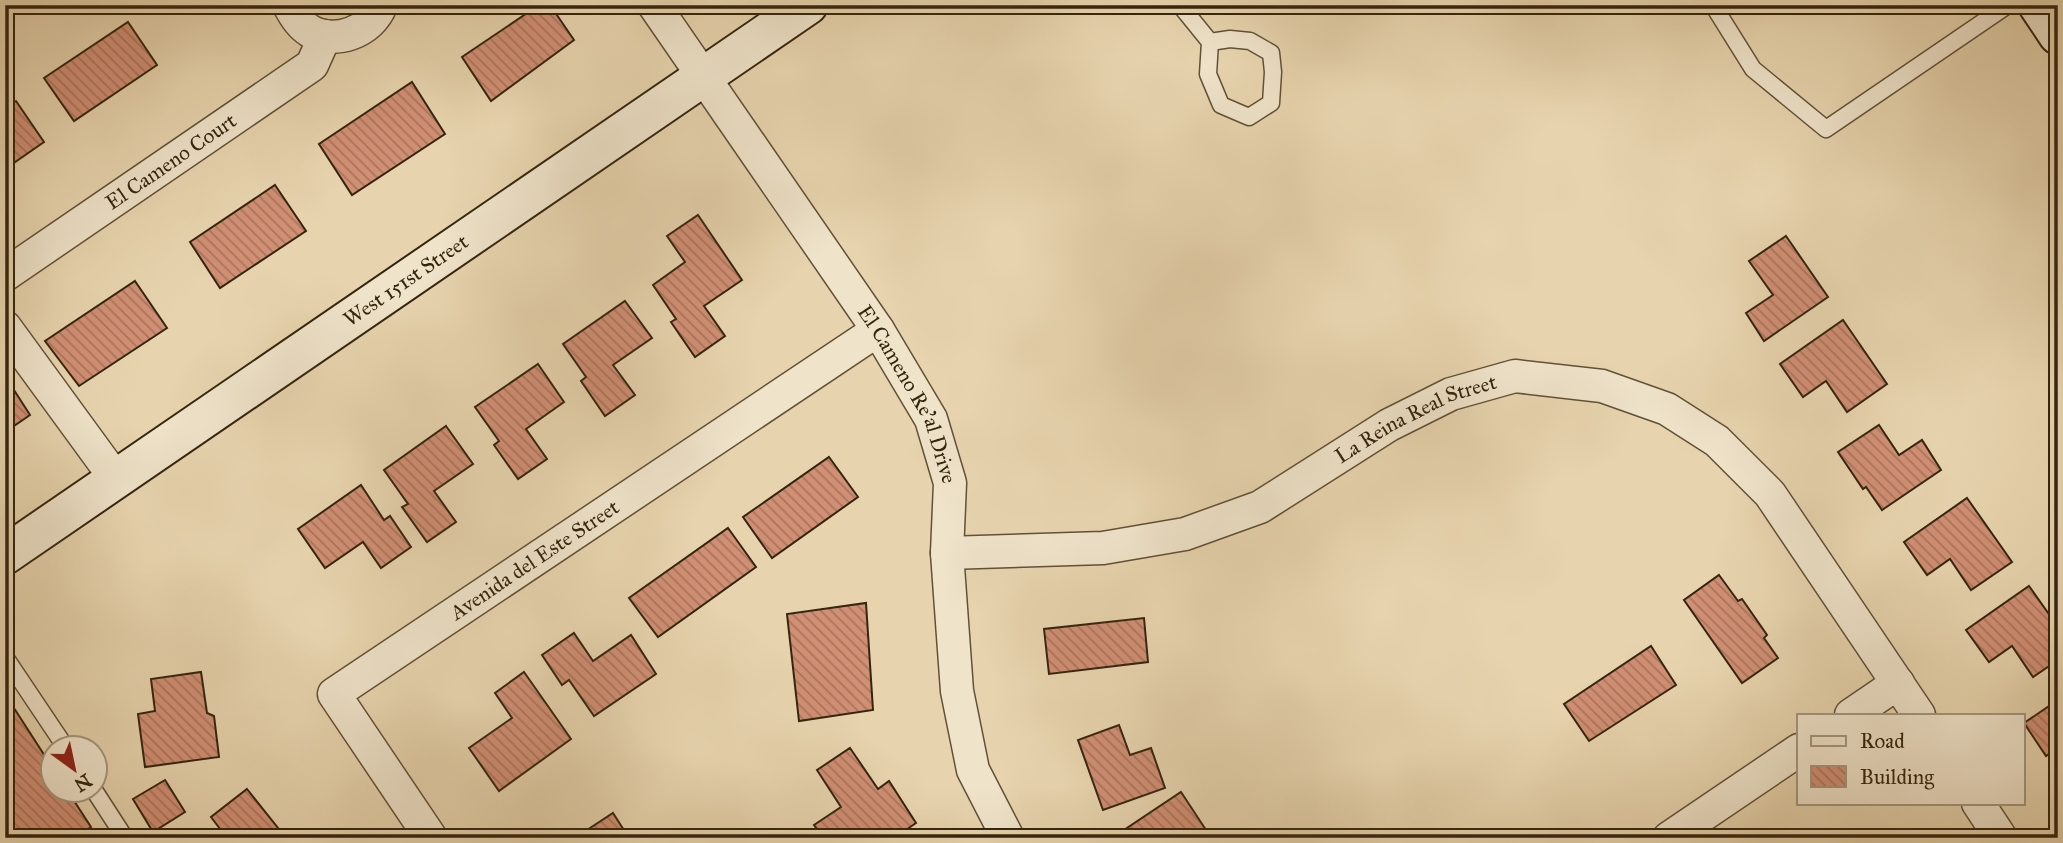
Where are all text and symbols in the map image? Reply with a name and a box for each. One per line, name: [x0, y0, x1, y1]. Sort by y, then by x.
street label: El Cameno Court: [100, 107, 242, 215]
street label: West 151st Street: [339, 228, 474, 332]
street label: El Cameno Re'al Drive: [852, 300, 962, 487]
street label: La Reina Real Street: [1330, 369, 1500, 469]
street label: Avenida del Este Street: [444, 494, 625, 626]
legend: [1797, 714, 2024, 804]
text: Road: [1860, 728, 1905, 754]
north arrow: [38, 734, 108, 804]
text: Building: [1860, 764, 1934, 790]
text: N: [70, 769, 96, 797]

